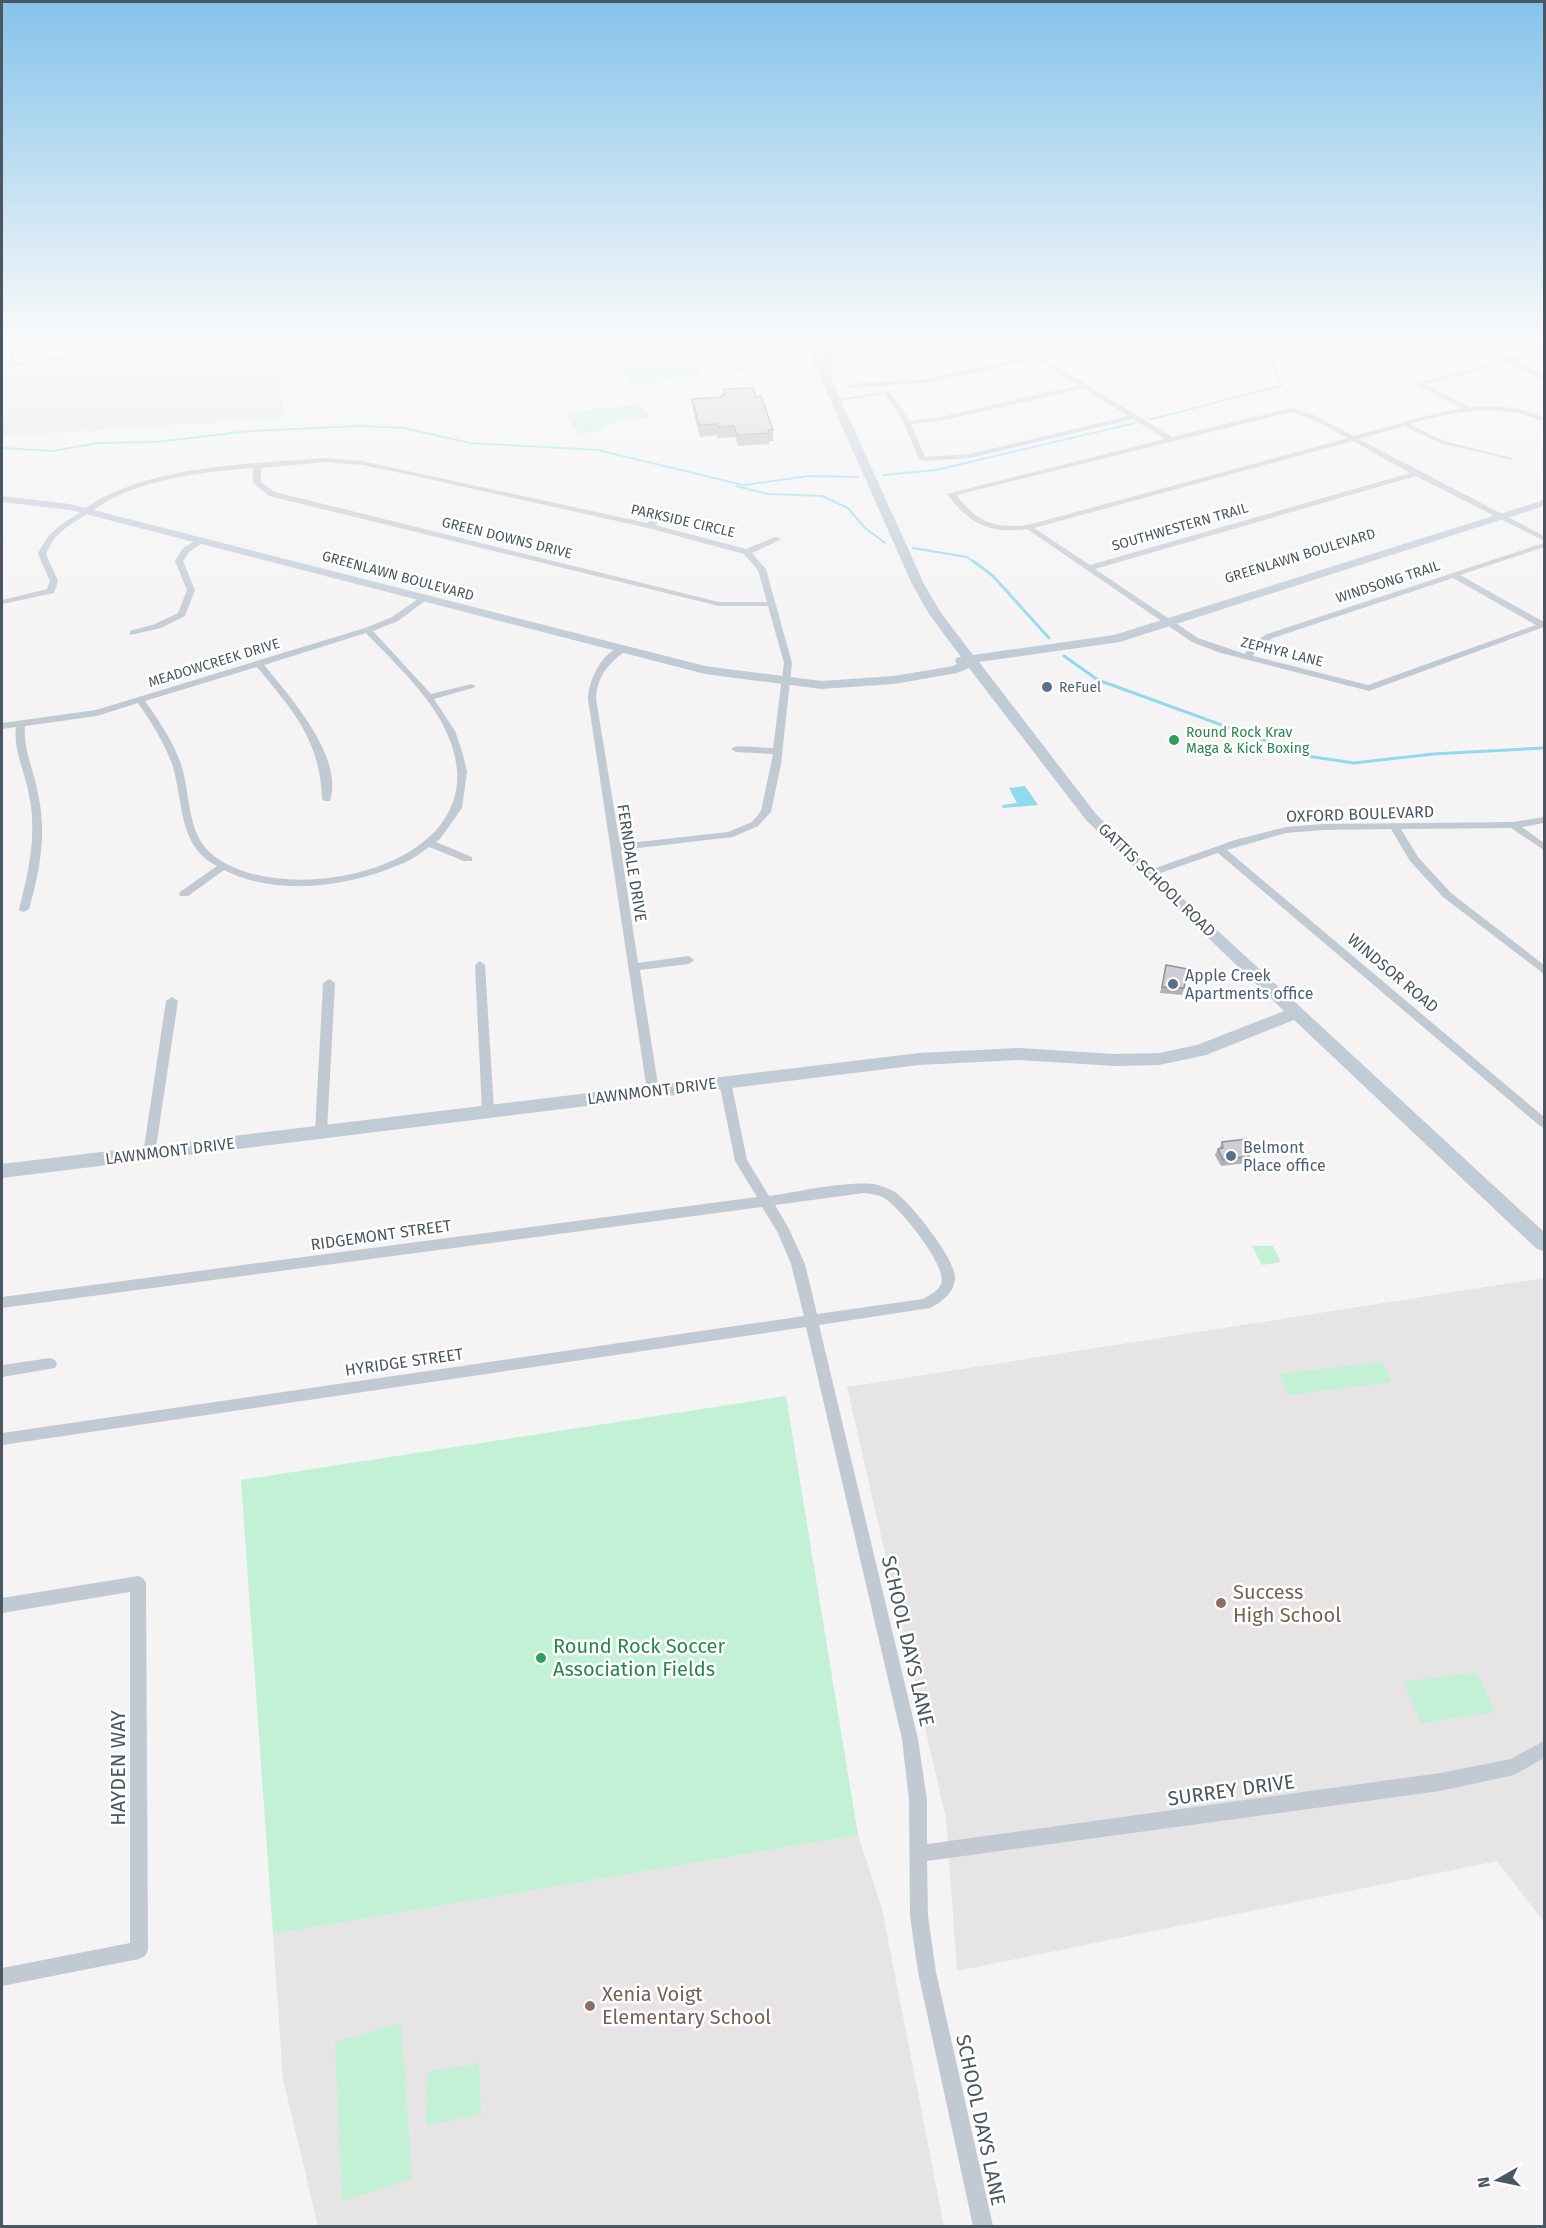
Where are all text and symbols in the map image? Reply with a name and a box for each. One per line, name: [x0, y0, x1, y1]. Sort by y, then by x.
street label: SOUTHWESTERN TRAIL: [1110, 499, 1250, 555]
street label: PARKSIDE CIRCLE: [629, 501, 737, 541]
street label: GREEN DOWNS DRIVE: [440, 514, 574, 562]
street label: GREENLAWN BOULEVARD: [1223, 525, 1377, 587]
street label: GREENLAWN BOULEVARD: [320, 548, 476, 604]
street label: WINDSONG TRAIL: [1334, 557, 1442, 607]
street label: ZEPHYR LANE: [1239, 634, 1325, 670]
street label: MEADOWCREEK DRIVE: [146, 635, 282, 691]
place label: ReFuel: [1059, 679, 1101, 696]
marker: ReFuel: [1040, 680, 1054, 694]
place label: Round Rock Krav Maga & Kick Boxing: [1186, 724, 1310, 757]
marker: Round Rock Krav Maga & Kick Boxing: [1167, 733, 1181, 747]
street label: OXFORD BOULEVARD: [1286, 802, 1434, 826]
street label: FERNDALE DRIVE: [613, 803, 651, 923]
street label: GATTIS SCHOOL ROAD: [1094, 819, 1220, 941]
street label: WINDSOR ROAD: [1344, 929, 1442, 1017]
place label: Apple Creek Apartments office: [1185, 966, 1313, 1003]
marker: Apple Creek Apartments office: [1166, 977, 1180, 991]
street label: LAWNMONT DRIVE: [586, 1074, 718, 1108]
street label: LAWNMONT DRIVE: [104, 1134, 236, 1168]
place label: Belmont Place office: [1243, 1138, 1326, 1175]
marker: Belmont Place office: [1224, 1149, 1238, 1163]
street label: RIDGEMONT STREET: [309, 1216, 453, 1254]
street label: HYRIDGE STREET: [344, 1344, 465, 1380]
street label: SCHOOL DAYS LANE: [877, 1553, 939, 1729]
place label: Success High School: [1233, 1580, 1341, 1627]
marker: Success High School: [1214, 1596, 1228, 1610]
place label: Round Rock Soccer Association Fields: [553, 1634, 725, 1681]
marker: Round Rock Soccer Association Fields: [534, 1651, 548, 1665]
street label: HAYDEN WAY: [106, 1710, 130, 1826]
street label: SURREY DRIVE: [1166, 1769, 1296, 1811]
place label: Xenia Voigt Elementary School: [602, 1982, 771, 2029]
marker: Xenia Voigt Elementary School: [583, 1999, 597, 2013]
street label: SCHOOL DAYS LANE: [951, 2032, 1011, 2208]
north arrow: [1468, 2150, 1528, 2210]
text: N: [1473, 2176, 1494, 2189]

